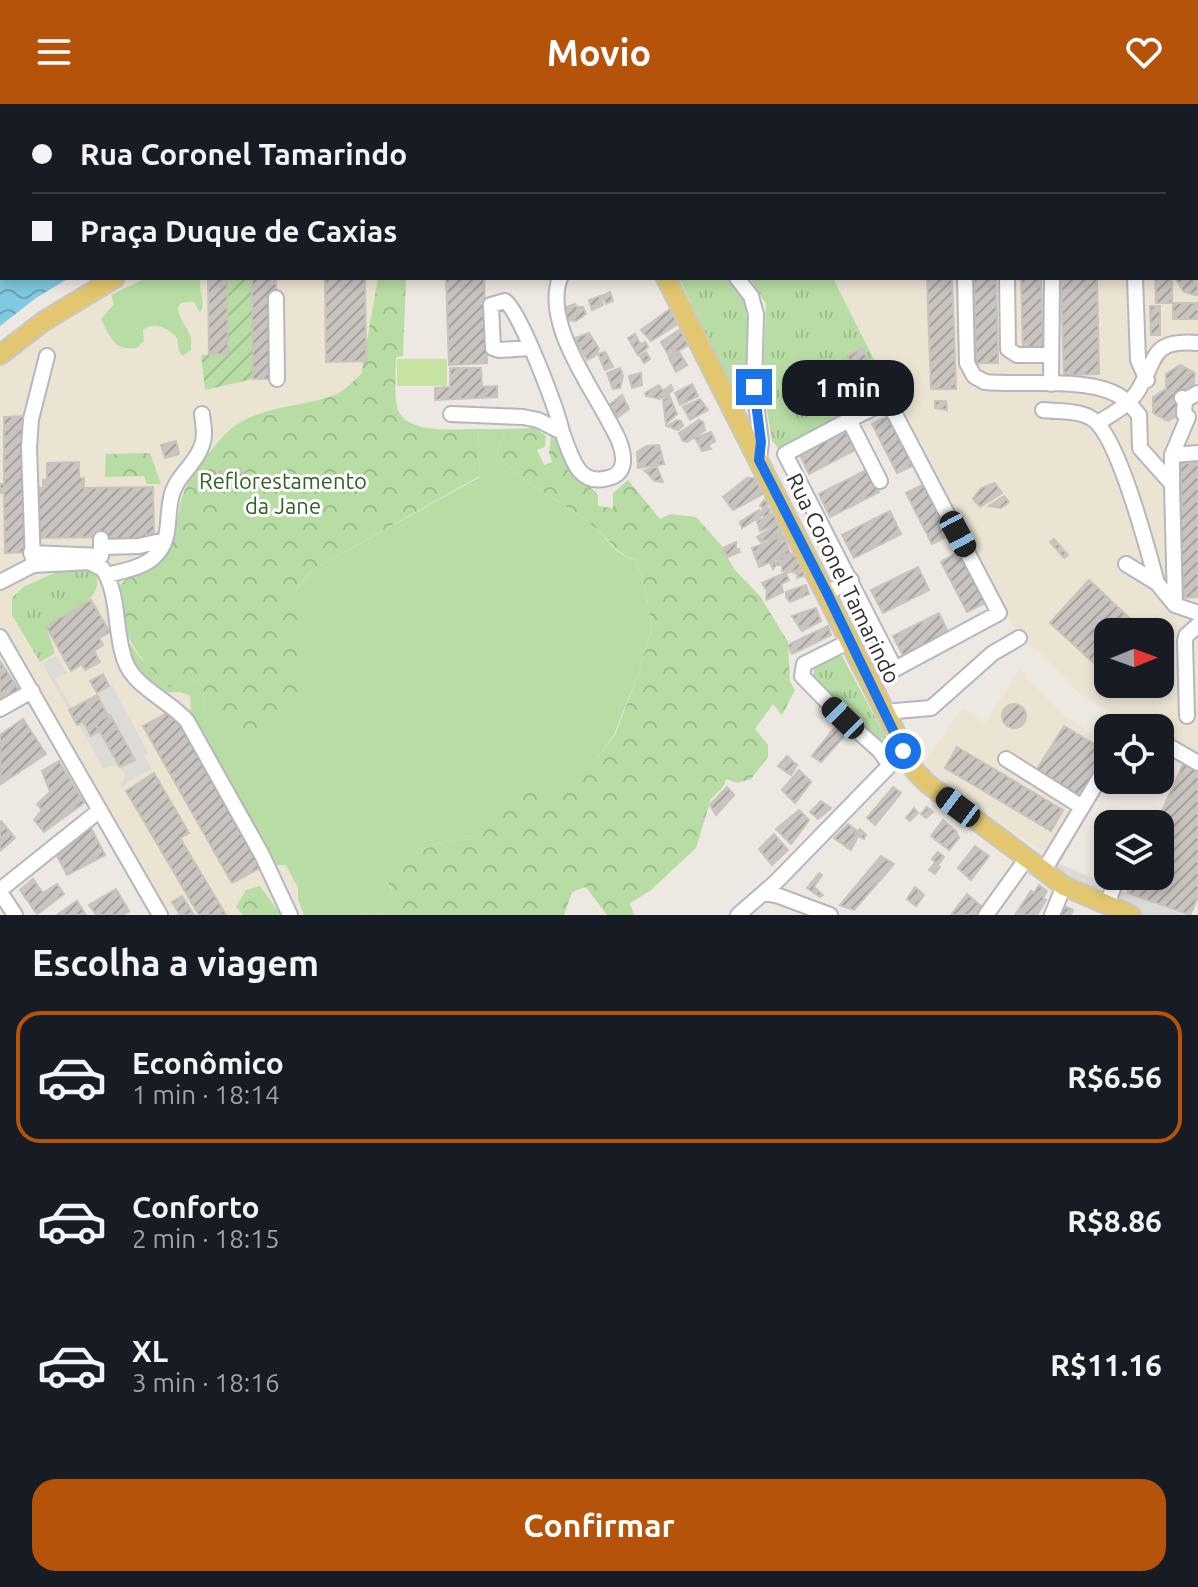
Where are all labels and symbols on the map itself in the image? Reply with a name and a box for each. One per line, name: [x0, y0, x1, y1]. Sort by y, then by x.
callout: 1 min: [782, 359, 914, 415]
route end: [736, 369, 772, 405]
park label: Reflorestamento da Jane: [199, 468, 367, 518]
street label: Rua Coronel Tamarindo: [782, 469, 906, 687]
car: [936, 507, 980, 561]
north arrow: [1094, 618, 1174, 698]
car: [817, 693, 869, 743]
route start: [885, 733, 921, 769]
car: [932, 783, 984, 831]

